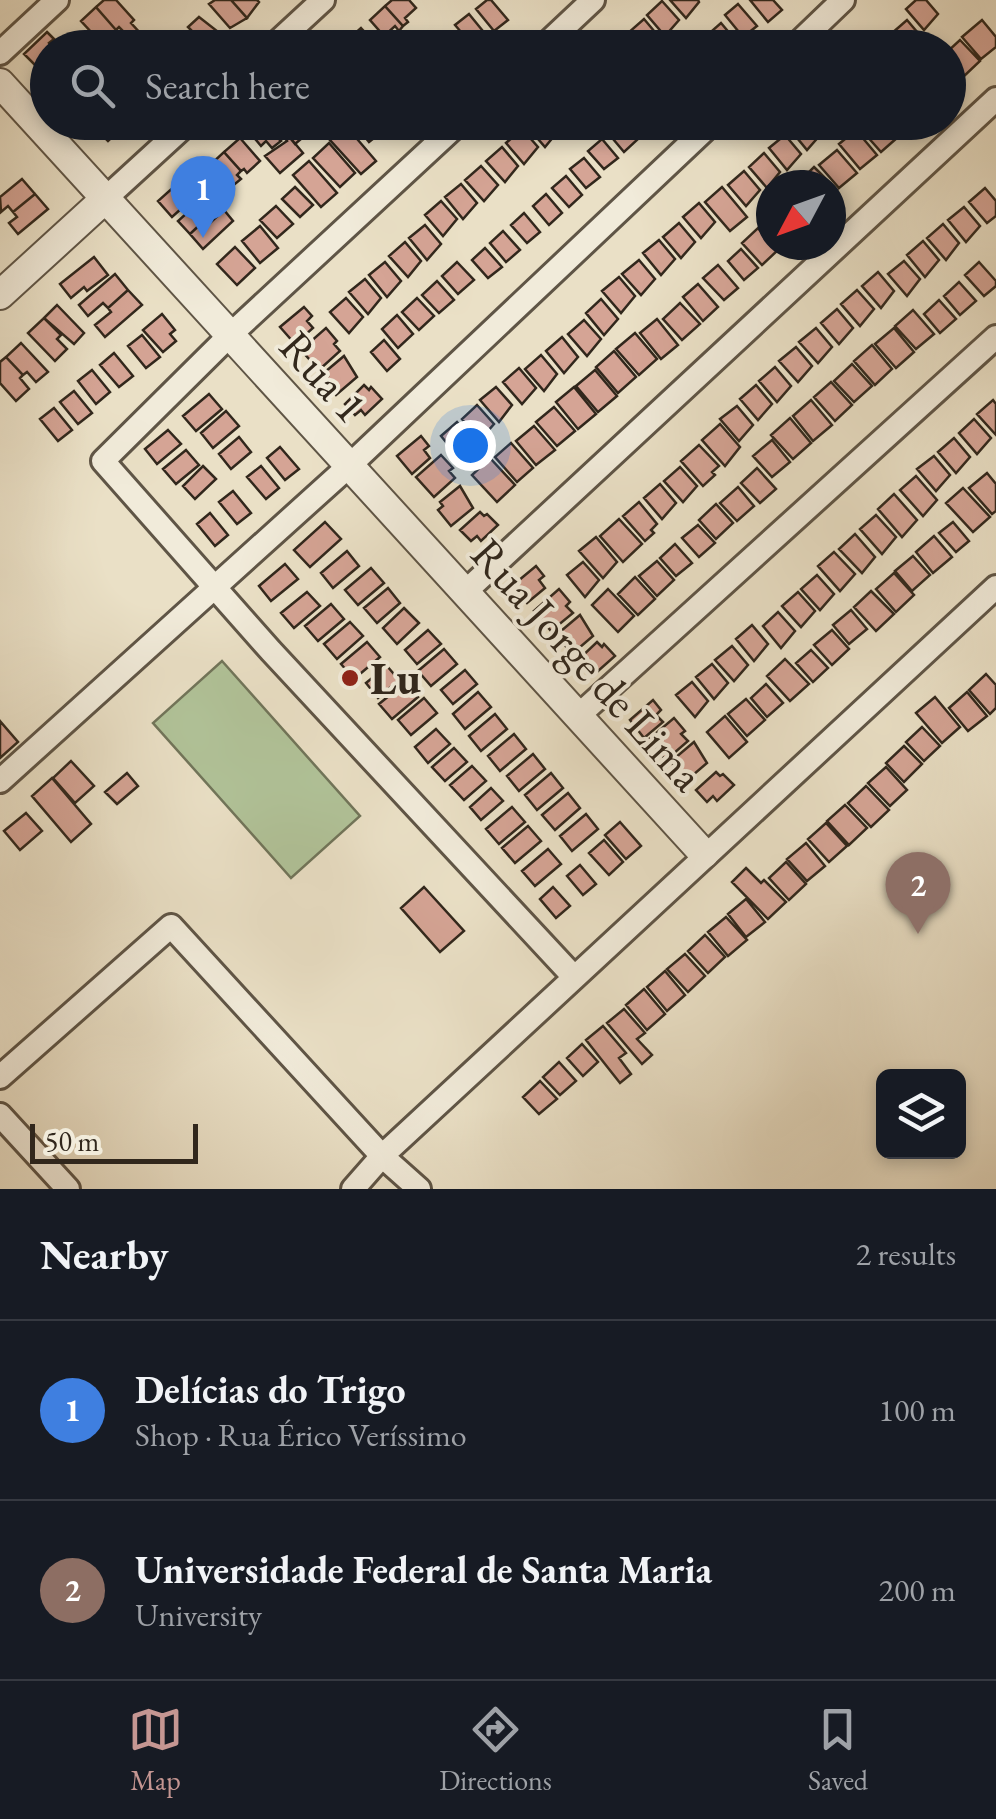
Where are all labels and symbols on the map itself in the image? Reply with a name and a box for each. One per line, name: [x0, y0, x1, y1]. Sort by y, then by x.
pin: 1: [170, 156, 236, 238]
north arrow: [756, 170, 846, 260]
street label: Rua 1: [268, 318, 380, 434]
your location: [445, 420, 496, 471]
street label: Rua Jorge de Lima: [459, 525, 717, 803]
place label: Lu: [370, 649, 421, 707]
marker: Lu: [339, 667, 361, 689]
pin: 2: [886, 852, 950, 934]
scale bar: [30, 1119, 198, 1164]

